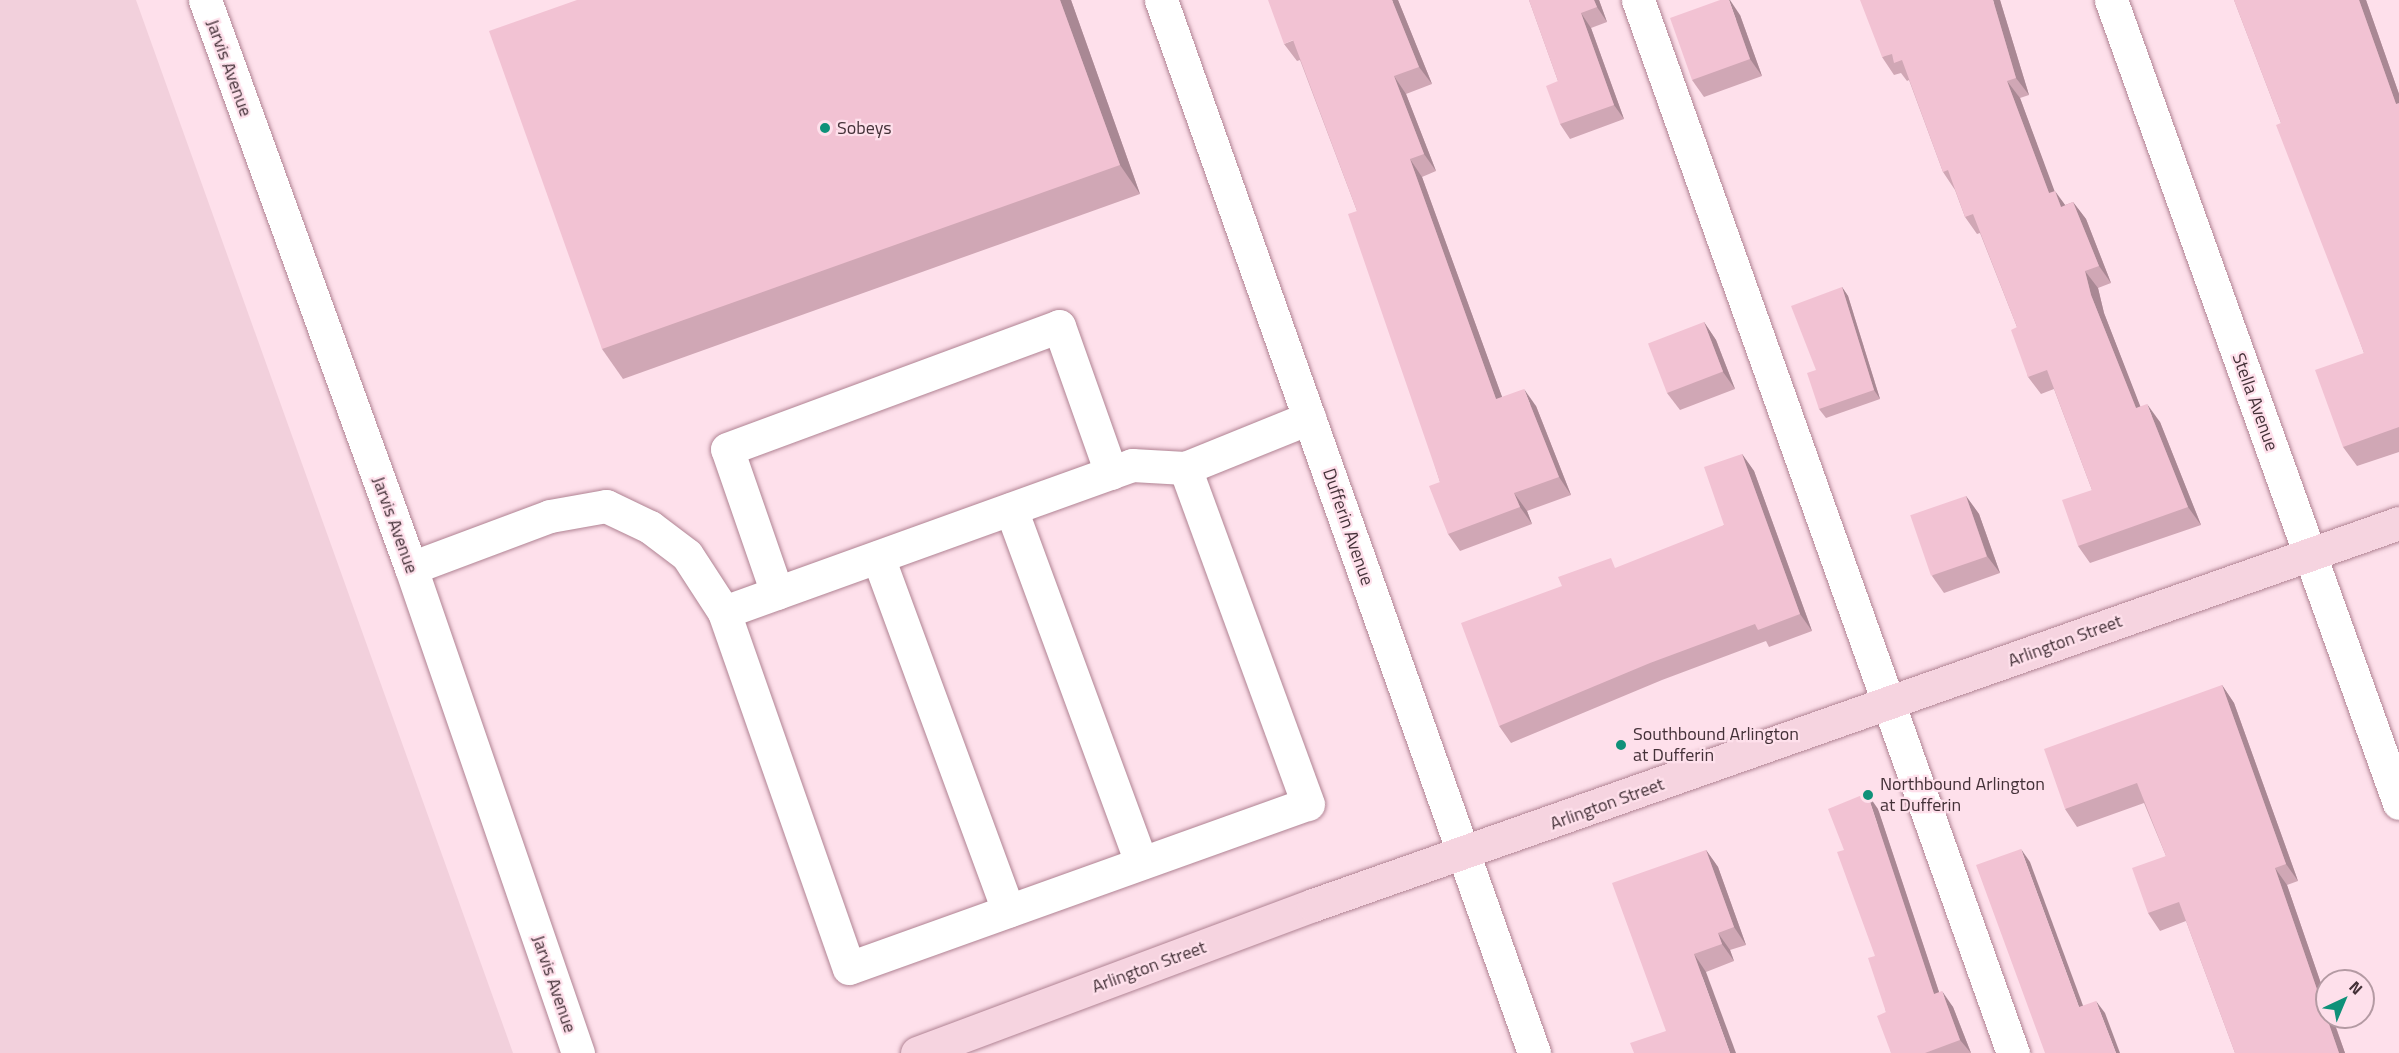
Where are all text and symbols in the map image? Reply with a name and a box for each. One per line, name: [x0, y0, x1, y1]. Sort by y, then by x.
street label: Jarvis Avenue: [201, 17, 257, 119]
place label: Sobeys: [837, 117, 892, 139]
marker: Sobeys: [818, 121, 832, 135]
street label: Stella Avenue: [2227, 350, 2283, 454]
street label: Dufferin Avenue: [1318, 466, 1378, 588]
street label: Jarvis Avenue: [367, 474, 423, 576]
street label: Arlington Street: [2005, 610, 2125, 672]
place label: Southbound Arlington at Dufferin: [1633, 724, 1799, 766]
marker: Southbound Arlington at Dufferin: [1614, 738, 1628, 752]
street label: Arlington Street: [1547, 773, 1667, 835]
place label: Northbound Arlington at Dufferin: [1880, 774, 2045, 816]
marker: Northbound Arlington at Dufferin: [1861, 788, 1875, 802]
street label: Jarvis Avenue: [527, 932, 581, 1036]
street label: Arlington Street: [1089, 936, 1209, 998]
north arrow: [2315, 969, 2375, 1029]
text: N: [2344, 975, 2368, 1000]

